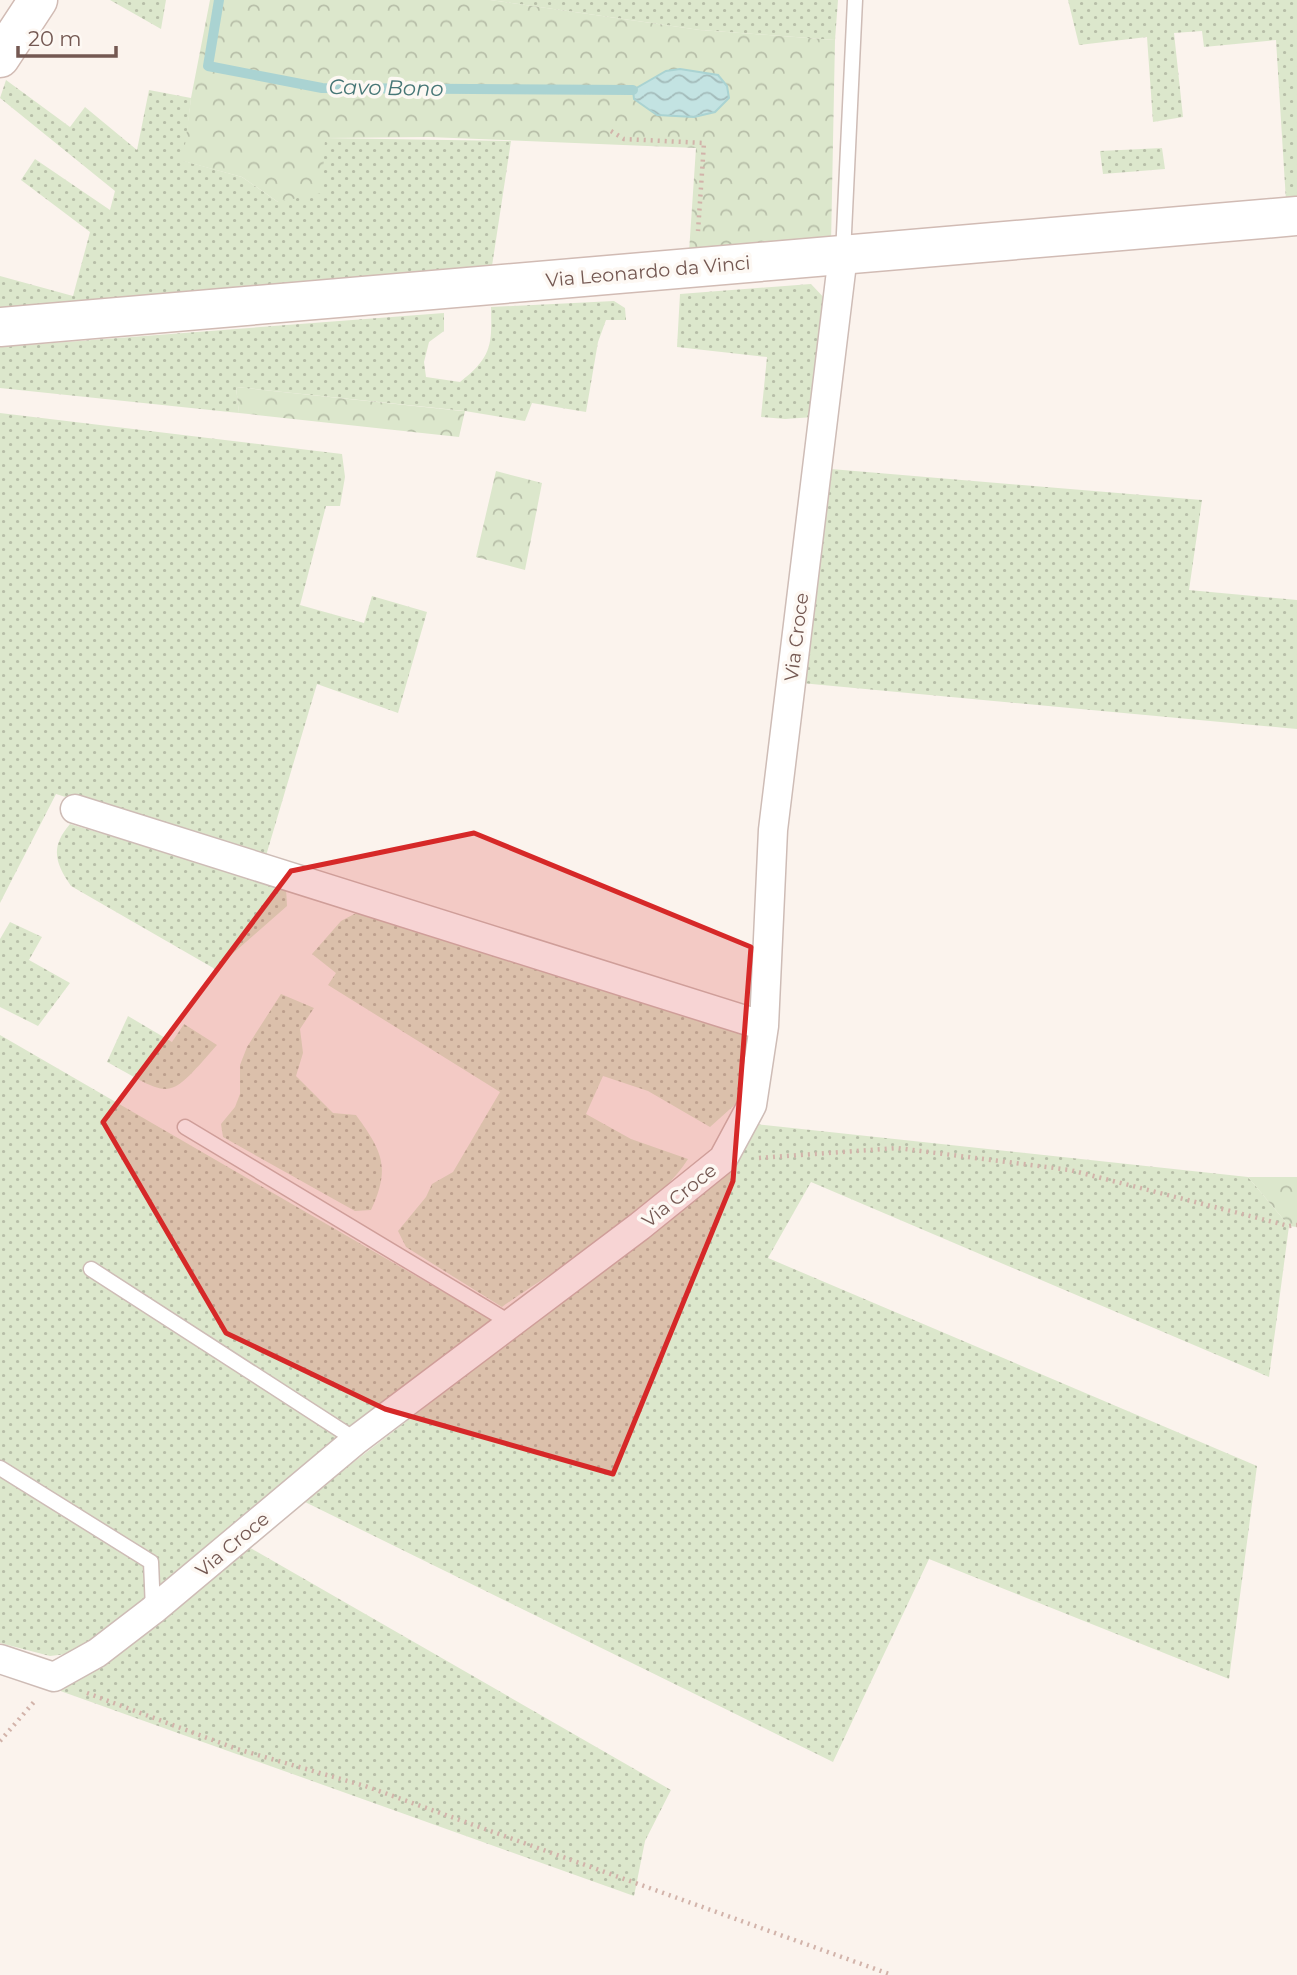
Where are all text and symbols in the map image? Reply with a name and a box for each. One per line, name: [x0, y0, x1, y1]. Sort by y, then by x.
scale bar: [18, 14, 116, 58]
text: 20 m: [28, 26, 82, 51]
water label: Cavo Bono: [328, 74, 444, 101]
street label: Via Leonardo da Vinci: [545, 251, 751, 292]
street label: Via Croce: [780, 591, 813, 683]
street label: Via Croce: [637, 1158, 721, 1232]
street label: Via Croce: [191, 1507, 274, 1582]

